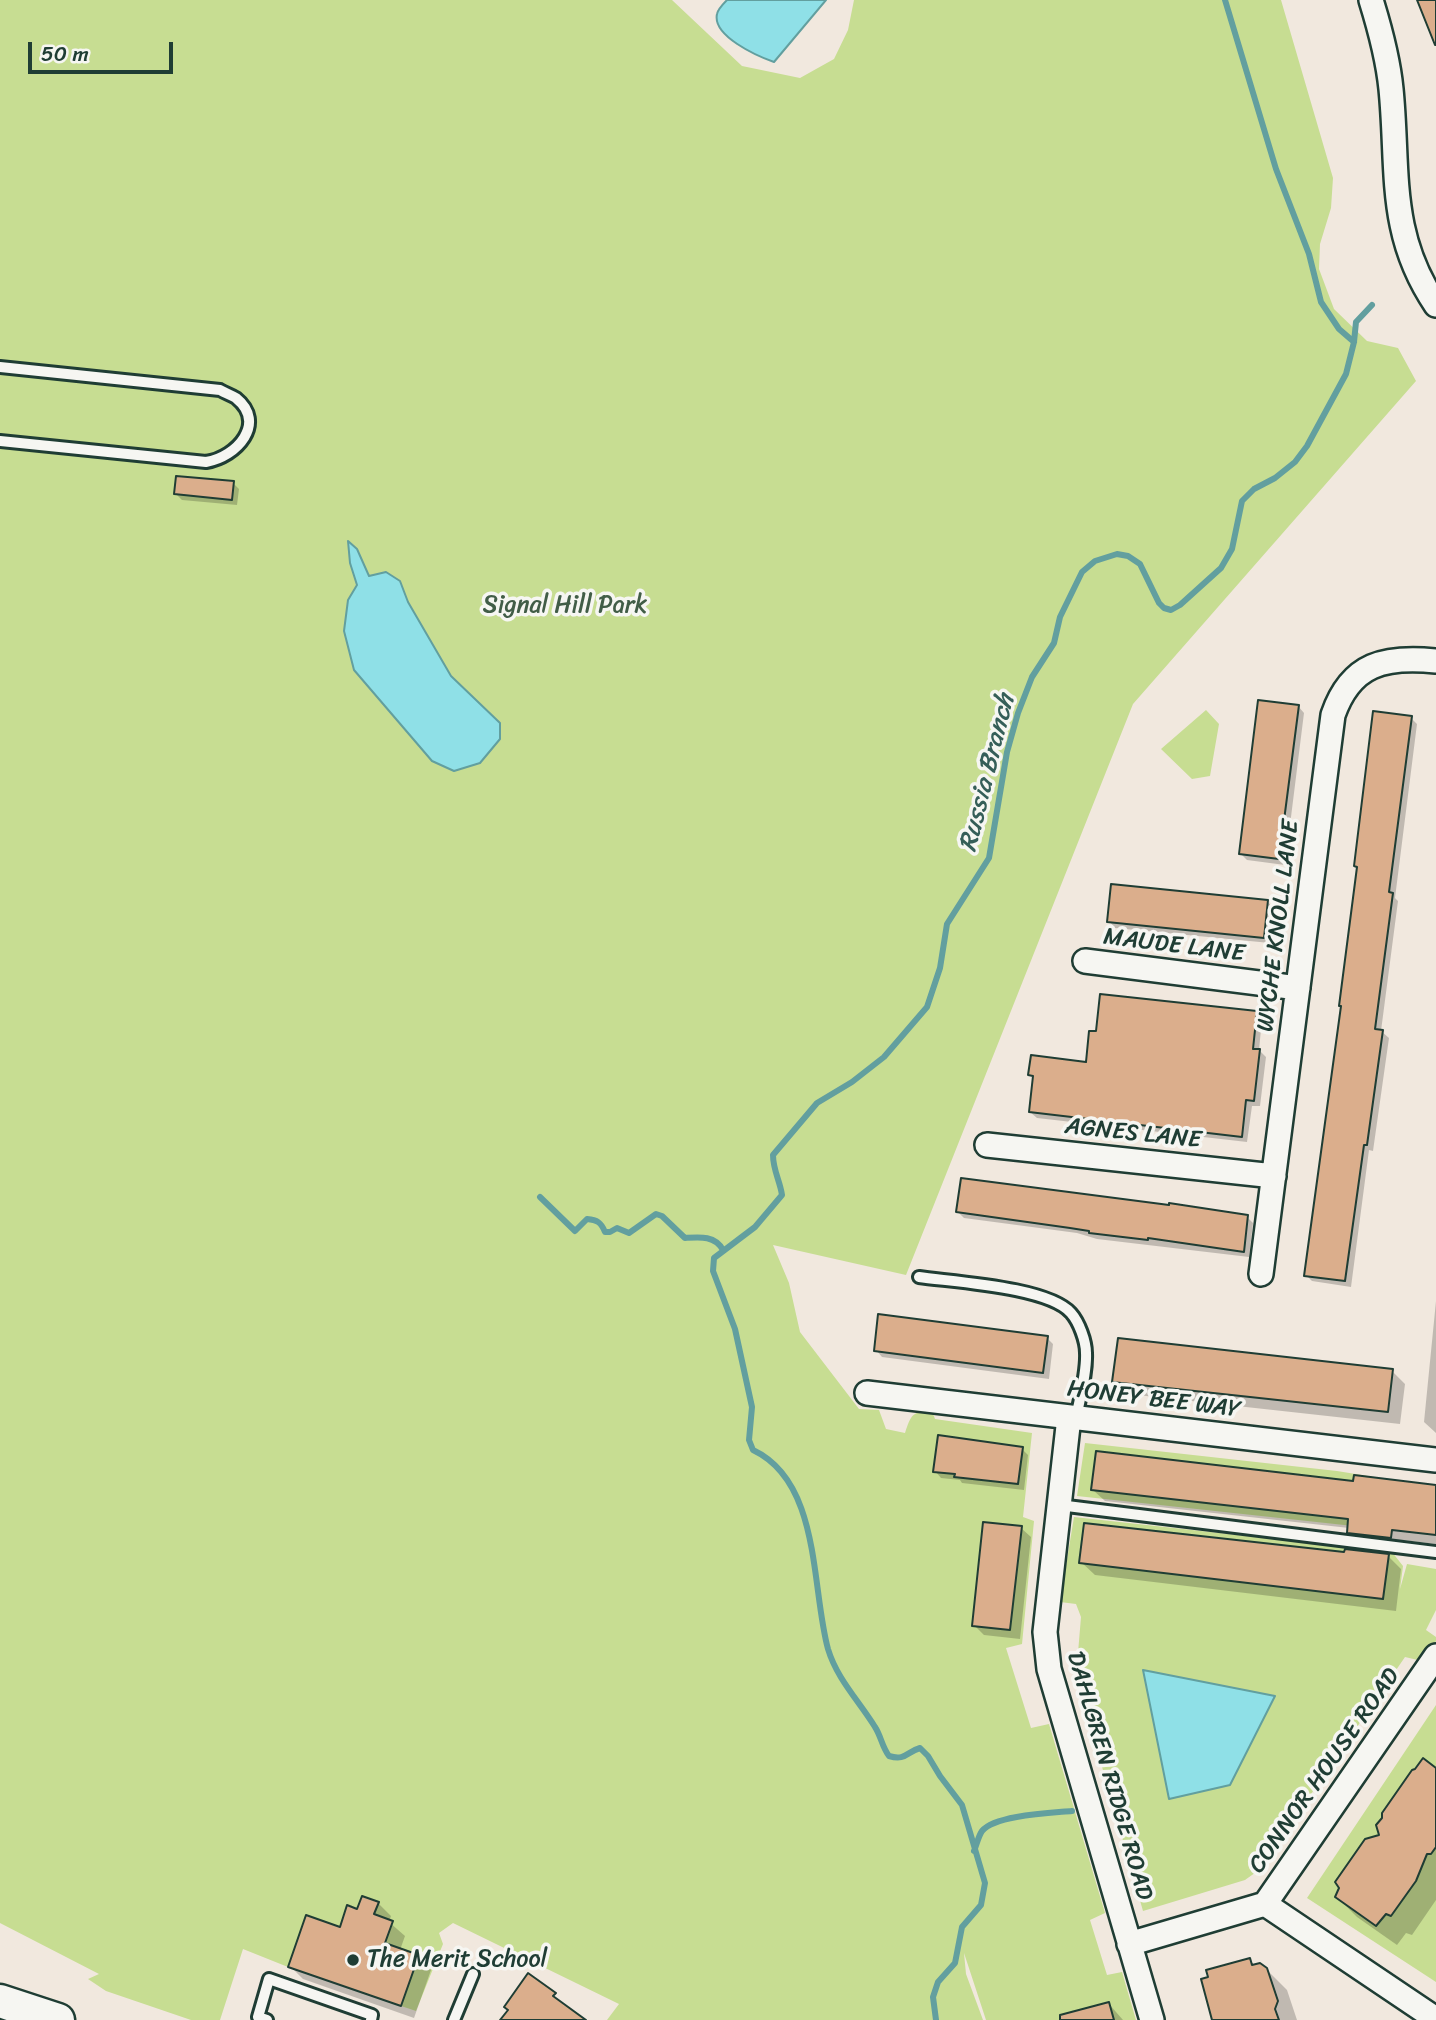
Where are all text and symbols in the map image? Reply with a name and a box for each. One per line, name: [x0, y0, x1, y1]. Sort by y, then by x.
scale bar: [32, 28, 177, 72]
text: 50 m: [41, 35, 89, 73]
park label: Signal Hill Park: [483, 592, 647, 620]
water label: Russia Branch: [953, 691, 1023, 855]
street label: WYCHE KNOLL LANE: [1252, 818, 1306, 1034]
street label: MAUDE LANE: [1102, 923, 1246, 969]
street label: AGNES LANE: [1063, 1113, 1203, 1155]
street label: HONEY BEE WAY: [1066, 1375, 1242, 1425]
street label: DAHLGREN RIDGE ROAD: [1060, 1648, 1158, 1904]
street label: CONNOR HOUSE ROAD: [1243, 1663, 1407, 1879]
place label: The Merit School: [367, 1946, 547, 1974]
marker: The Merit School: [345, 1952, 361, 1968]

